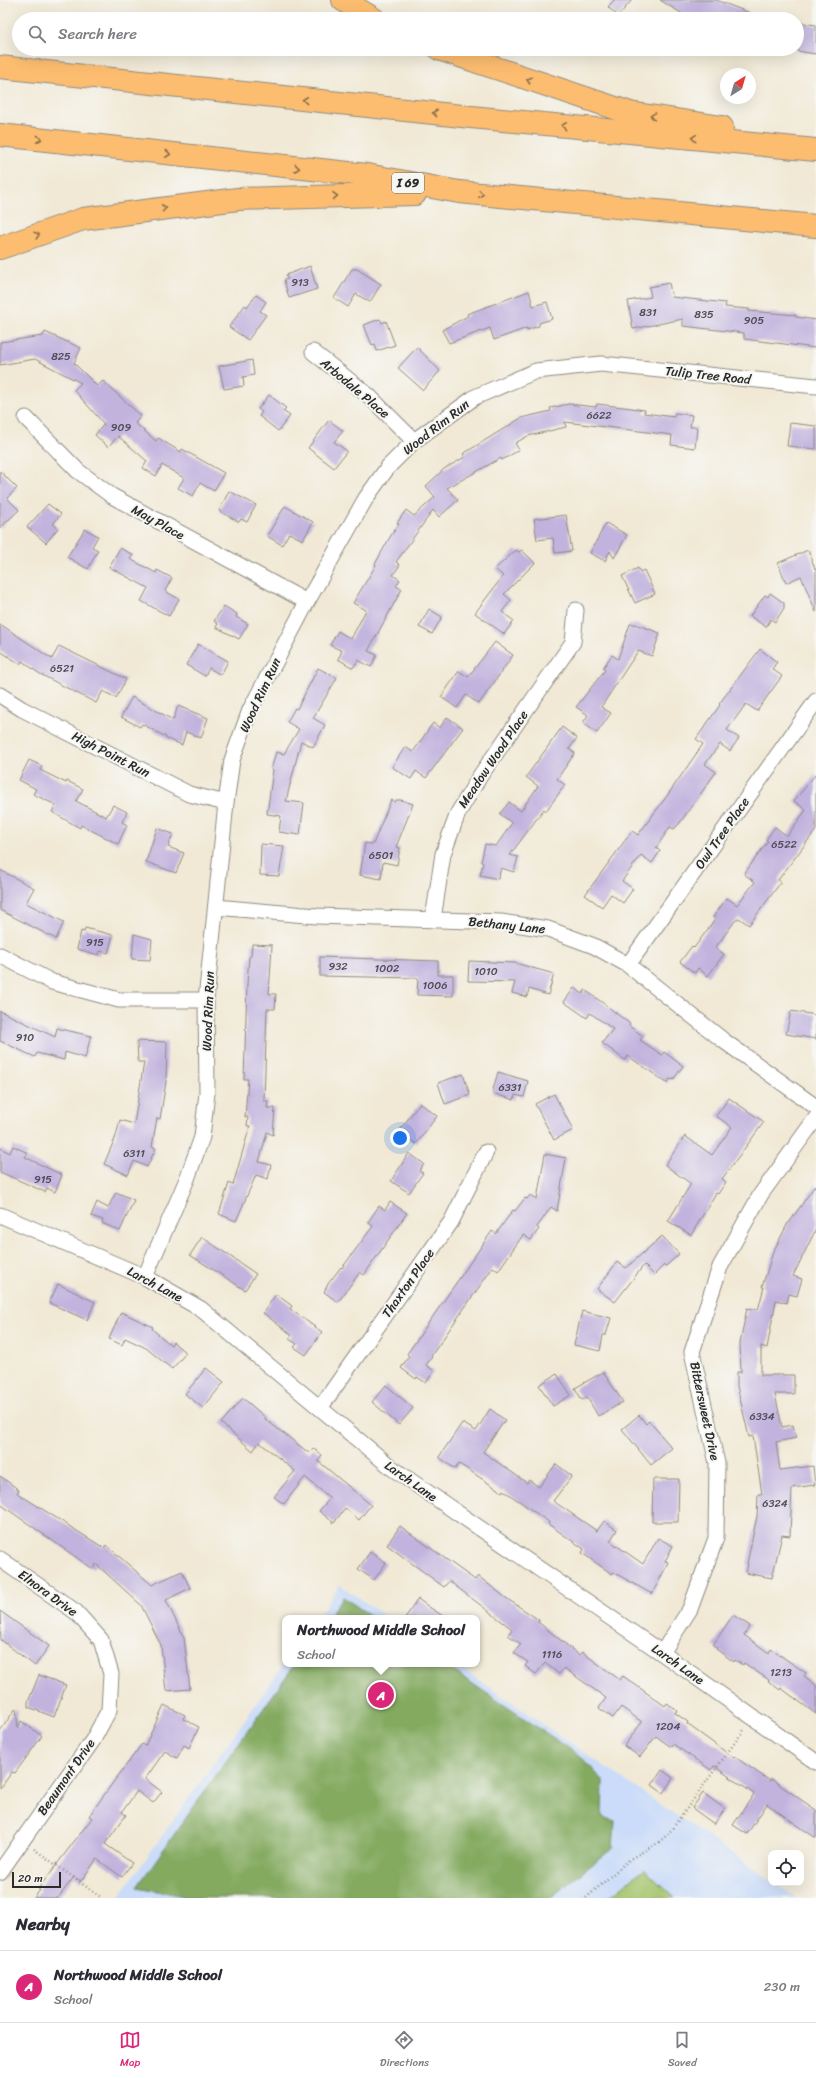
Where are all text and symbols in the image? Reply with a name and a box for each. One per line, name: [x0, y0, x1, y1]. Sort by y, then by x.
search box: [12, 12, 804, 56]
text: Search here: [58, 21, 137, 47]
icon: search: [26, 23, 48, 45]
north arrow: [720, 68, 756, 104]
one-way arrow: [525, 76, 532, 84]
one-way arrow: [302, 95, 308, 104]
one-way arrow: [432, 109, 438, 118]
one-way arrow: [650, 112, 656, 121]
one-way arrow: [561, 122, 567, 131]
one-way arrow: [691, 134, 697, 143]
one-way arrow: [36, 135, 42, 144]
one-way arrow: [165, 149, 171, 158]
one-way arrow: [294, 163, 300, 172]
road number: I 69: [392, 173, 424, 193]
one-way arrow: [478, 190, 484, 199]
one-way arrow: [332, 192, 338, 200]
one-way arrow: [161, 204, 167, 213]
one-way arrow: [33, 231, 40, 240]
house number: 913: [291, 273, 309, 292]
house number: 831: [639, 303, 657, 322]
house number: 835: [694, 305, 714, 324]
house number: 905: [744, 311, 764, 330]
house number: 825: [51, 347, 71, 366]
street label: Arbodale Place: [314, 351, 395, 424]
street label: Tulip Tree Road: [664, 359, 753, 391]
street label: Wood Rim Run: [397, 393, 475, 461]
house number: 6622: [586, 406, 612, 425]
house number: 909: [111, 418, 131, 437]
street label: May Place: [127, 498, 189, 546]
street label: Wood Rim Run: [233, 654, 287, 736]
house number: 6521: [50, 659, 74, 678]
street label: Meadow Wood Place: [452, 705, 535, 813]
street label: High Point Run: [68, 724, 154, 784]
street label: Owl Tree Place: [688, 792, 756, 874]
house number: 6522: [771, 835, 797, 854]
house number: 6501: [369, 846, 394, 865]
street label: Bethany Lane: [467, 910, 547, 941]
house number: 915: [86, 933, 104, 952]
house number: 932: [328, 957, 348, 976]
house number: 1002: [375, 959, 400, 978]
house number: 1010: [474, 962, 498, 981]
street label: Wood Rim Run: [195, 971, 221, 1051]
house number: 1006: [423, 976, 447, 995]
house number: 910: [16, 1028, 34, 1047]
house number: 6331: [498, 1078, 522, 1097]
your location: [390, 1128, 410, 1148]
house number: 6311: [123, 1144, 145, 1163]
house number: 915: [34, 1170, 52, 1189]
street label: Thaxton Place: [375, 1243, 441, 1323]
street label: Larch Lane: [123, 1260, 187, 1308]
street label: Bittersweet Drive: [683, 1359, 727, 1463]
house number: 6334: [749, 1407, 775, 1426]
street label: Larch Lane: [380, 1454, 442, 1508]
house number: 6324: [762, 1494, 788, 1513]
street label: Elnora Drive: [13, 1563, 83, 1623]
popup: [282, 1615, 480, 1667]
text: Northwood Middle School: [297, 1617, 465, 1643]
street label: Larch Lane: [647, 1637, 709, 1691]
text: School: [297, 1643, 335, 1666]
house number: 1116: [542, 1645, 562, 1664]
house number: 1213: [770, 1663, 792, 1682]
pin: A: [368, 1680, 394, 1710]
house number: 1204: [656, 1717, 681, 1736]
street label: Beaumont Drive: [31, 1734, 101, 1820]
map controls: [768, 1850, 804, 1886]
button: locate: [768, 1850, 804, 1886]
text: 20 m: [18, 1869, 43, 1888]
scale bar: [12, 1870, 61, 1889]
text: Nearby: [16, 1909, 70, 1939]
text: Northwood Middle School: [54, 1962, 222, 1988]
text: A: [25, 1975, 33, 1998]
text: 230 m: [764, 1975, 800, 1998]
text: School: [54, 1988, 92, 2011]
tab: Map: [119, 2029, 141, 2072]
tab: Directions: [380, 2029, 429, 2072]
tab: Saved: [668, 2029, 697, 2072]

